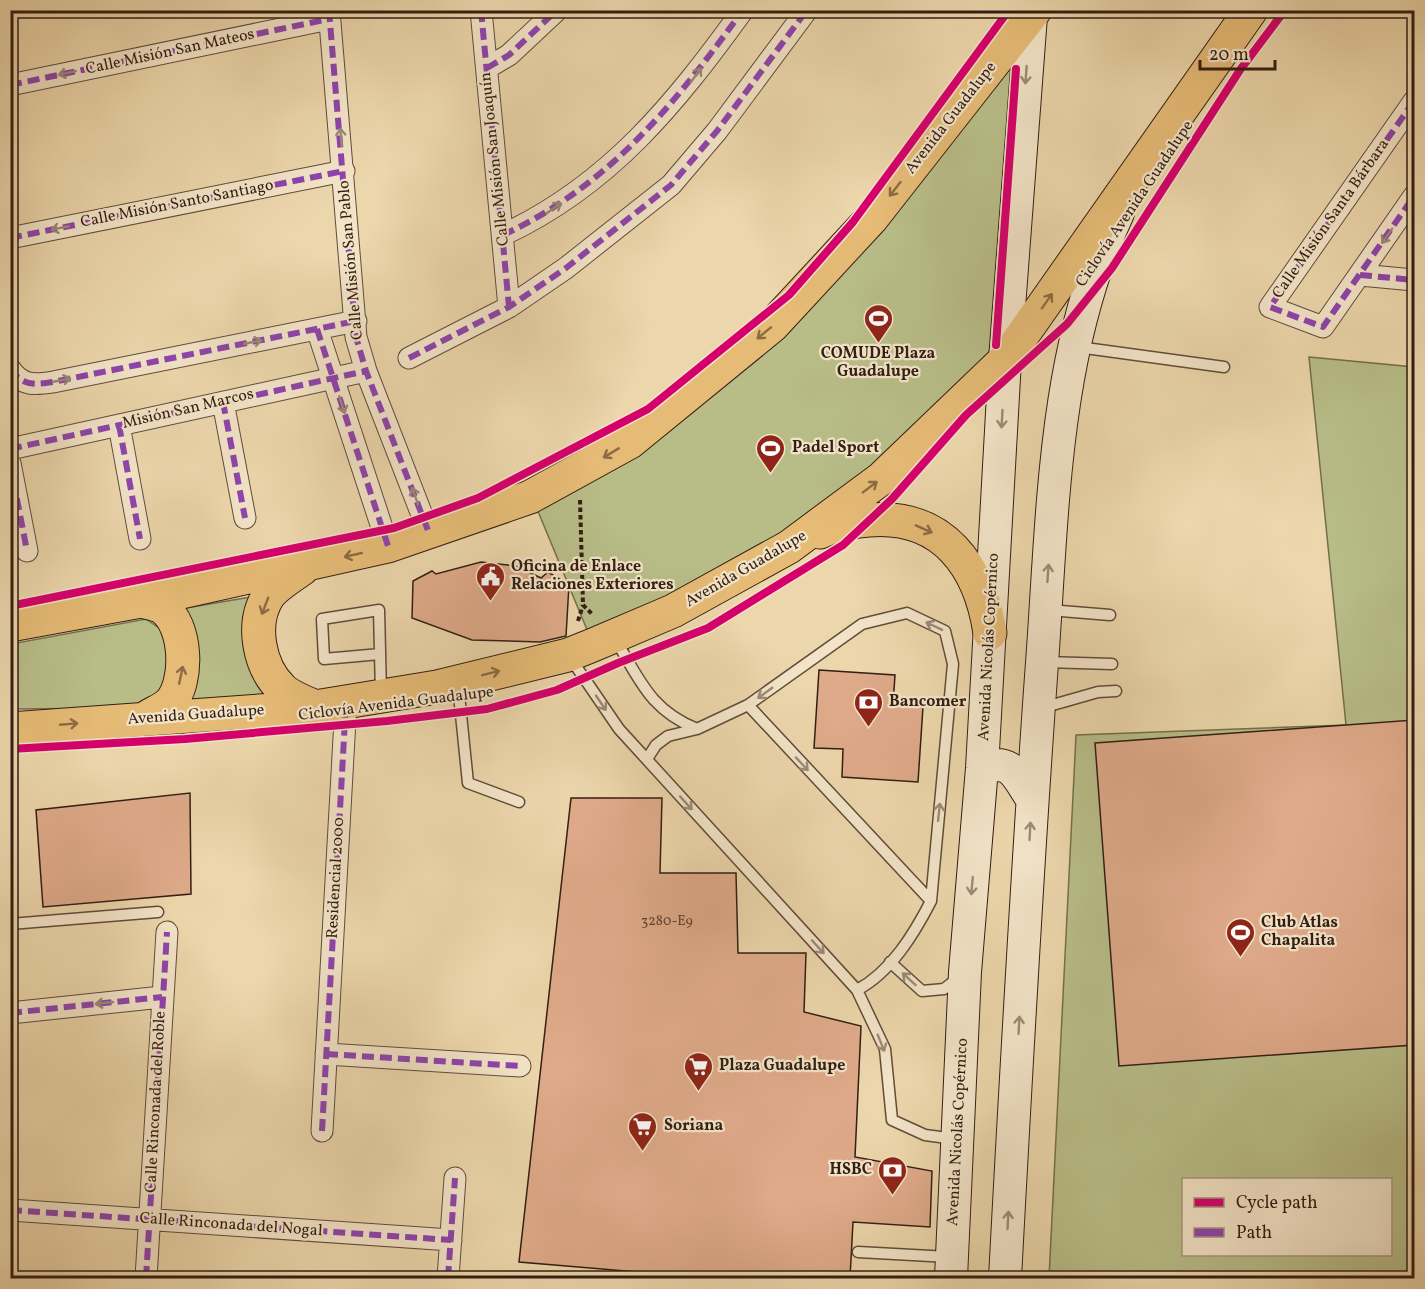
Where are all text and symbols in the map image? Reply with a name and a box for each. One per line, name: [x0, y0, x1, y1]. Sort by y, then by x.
street label: Calle Misión San Mateos: [84, 23, 257, 81]
scale bar: [1200, 33, 1275, 71]
text: 20 m: [1209, 43, 1249, 68]
street label: Avenida Guadalupe: [900, 57, 1002, 179]
one-way arrow: [1021, 64, 1032, 84]
one-way arrow: [57, 68, 77, 79]
one-way arrow: [690, 68, 702, 84]
street label: Calle Misión San Joaquín: [475, 71, 515, 247]
street label: Ciclovía Avenida Guadalupe: [1071, 116, 1199, 292]
one-way arrow: [335, 128, 346, 148]
street label: Calle Misión Santa Bárbara: [1267, 135, 1395, 303]
street label: Calle Misión Santo Santiago: [79, 174, 275, 234]
street label: Calle Misión San Pablo: [333, 179, 369, 341]
one-way arrow: [888, 180, 901, 196]
one-way arrow: [546, 202, 562, 214]
one-way arrow: [51, 223, 70, 234]
one-way arrow: [1381, 227, 1393, 243]
one-way arrow: [1041, 293, 1053, 310]
sports icon: COMUDE Plaza Guadalupe: [862, 302, 894, 344]
one-way arrow: [756, 326, 772, 339]
one-way arrow: [243, 336, 263, 347]
place label: COMUDE Plaza Guadalupe: [821, 343, 936, 383]
one-way arrow: [52, 374, 72, 385]
street label: Misión San Marcos: [120, 383, 256, 435]
one-way arrow: [337, 395, 348, 414]
one-way arrow: [996, 408, 1007, 428]
sports icon: Padel Sport: [755, 432, 787, 474]
place label: Padel Sport: [792, 437, 879, 459]
one-way arrow: [603, 448, 620, 460]
one-way arrow: [861, 481, 877, 493]
one-way arrow: [409, 487, 420, 506]
one-way arrow: [915, 524, 933, 535]
street label: Avenida Guadalupe: [681, 525, 811, 613]
one-way arrow: [343, 549, 362, 561]
street label: Avenida Nicolás Copérnico: [973, 552, 1005, 742]
place label: Oficina de Enlace Relaciones Exteriores: [511, 556, 674, 596]
public building icon: Oficina de Enlace Relaciones Exteriores: [474, 560, 506, 602]
one-way arrow: [1043, 564, 1054, 584]
one-way arrow: [259, 596, 270, 615]
one-way arrow: [925, 619, 943, 631]
one-way arrow: [176, 666, 187, 685]
one-way arrow: [481, 667, 500, 679]
street label: Ciclovía Avenida Guadalupe: [297, 681, 495, 727]
bank icon: Bancomer: [852, 686, 884, 728]
one-way arrow: [758, 687, 774, 699]
place label: Bancomer: [889, 691, 967, 713]
one-way arrow: [595, 695, 607, 711]
street label: Avenida Guadalupe: [127, 699, 265, 731]
one-way arrow: [58, 718, 78, 729]
one-way arrow: [795, 756, 810, 771]
one-way arrow: [679, 795, 693, 810]
one-way arrow: [934, 802, 945, 822]
street label: Residencial 2000: [322, 817, 350, 939]
one-way arrow: [1025, 821, 1036, 841]
one-way arrow: [966, 875, 977, 895]
house number: 3280-E9: [641, 912, 693, 931]
place label: Club Atlas Chapalita: [1261, 912, 1338, 952]
sports icon: Club Atlas Chapalita: [1224, 916, 1256, 958]
one-way arrow: [811, 939, 825, 954]
one-way arrow: [901, 972, 916, 986]
one-way arrow: [95, 998, 115, 1009]
street label: Calle Rinconada del Roble: [140, 1011, 172, 1193]
one-way arrow: [1014, 1016, 1025, 1036]
one-way arrow: [877, 1034, 888, 1052]
street label: Avenida Nicolás Copérnico: [942, 1037, 974, 1227]
supermarket icon: Plaza Guadalupe: [682, 1050, 714, 1092]
place label: Plaza Guadalupe: [719, 1055, 845, 1077]
supermarket icon: Soriana: [627, 1110, 659, 1152]
place label: Soriana: [664, 1115, 724, 1137]
bank icon: HSBC: [877, 1154, 909, 1196]
place label: HSBC: [830, 1159, 872, 1181]
legend: [1182, 1178, 1392, 1256]
text: Cycle path: [1236, 1191, 1318, 1216]
street label: Calle Rinconada del Nogal: [139, 1208, 323, 1242]
one-way arrow: [1003, 1211, 1014, 1231]
text: Path: [1236, 1221, 1272, 1246]

